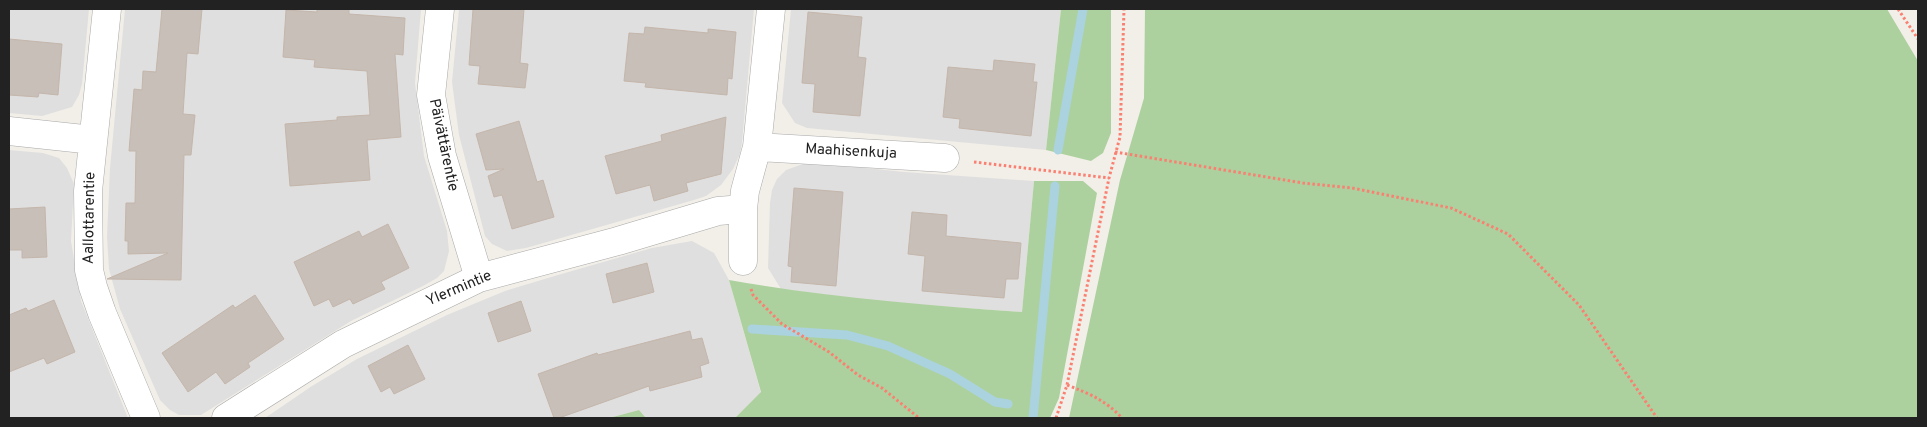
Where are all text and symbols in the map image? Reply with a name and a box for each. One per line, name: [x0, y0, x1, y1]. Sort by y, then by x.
street label: Päivättärentie: [424, 97, 462, 193]
street label: Maahisenkuja: [805, 140, 897, 164]
street label: Aallottarentie: [80, 172, 100, 264]
street label: Ylermintie: [423, 267, 495, 311]

